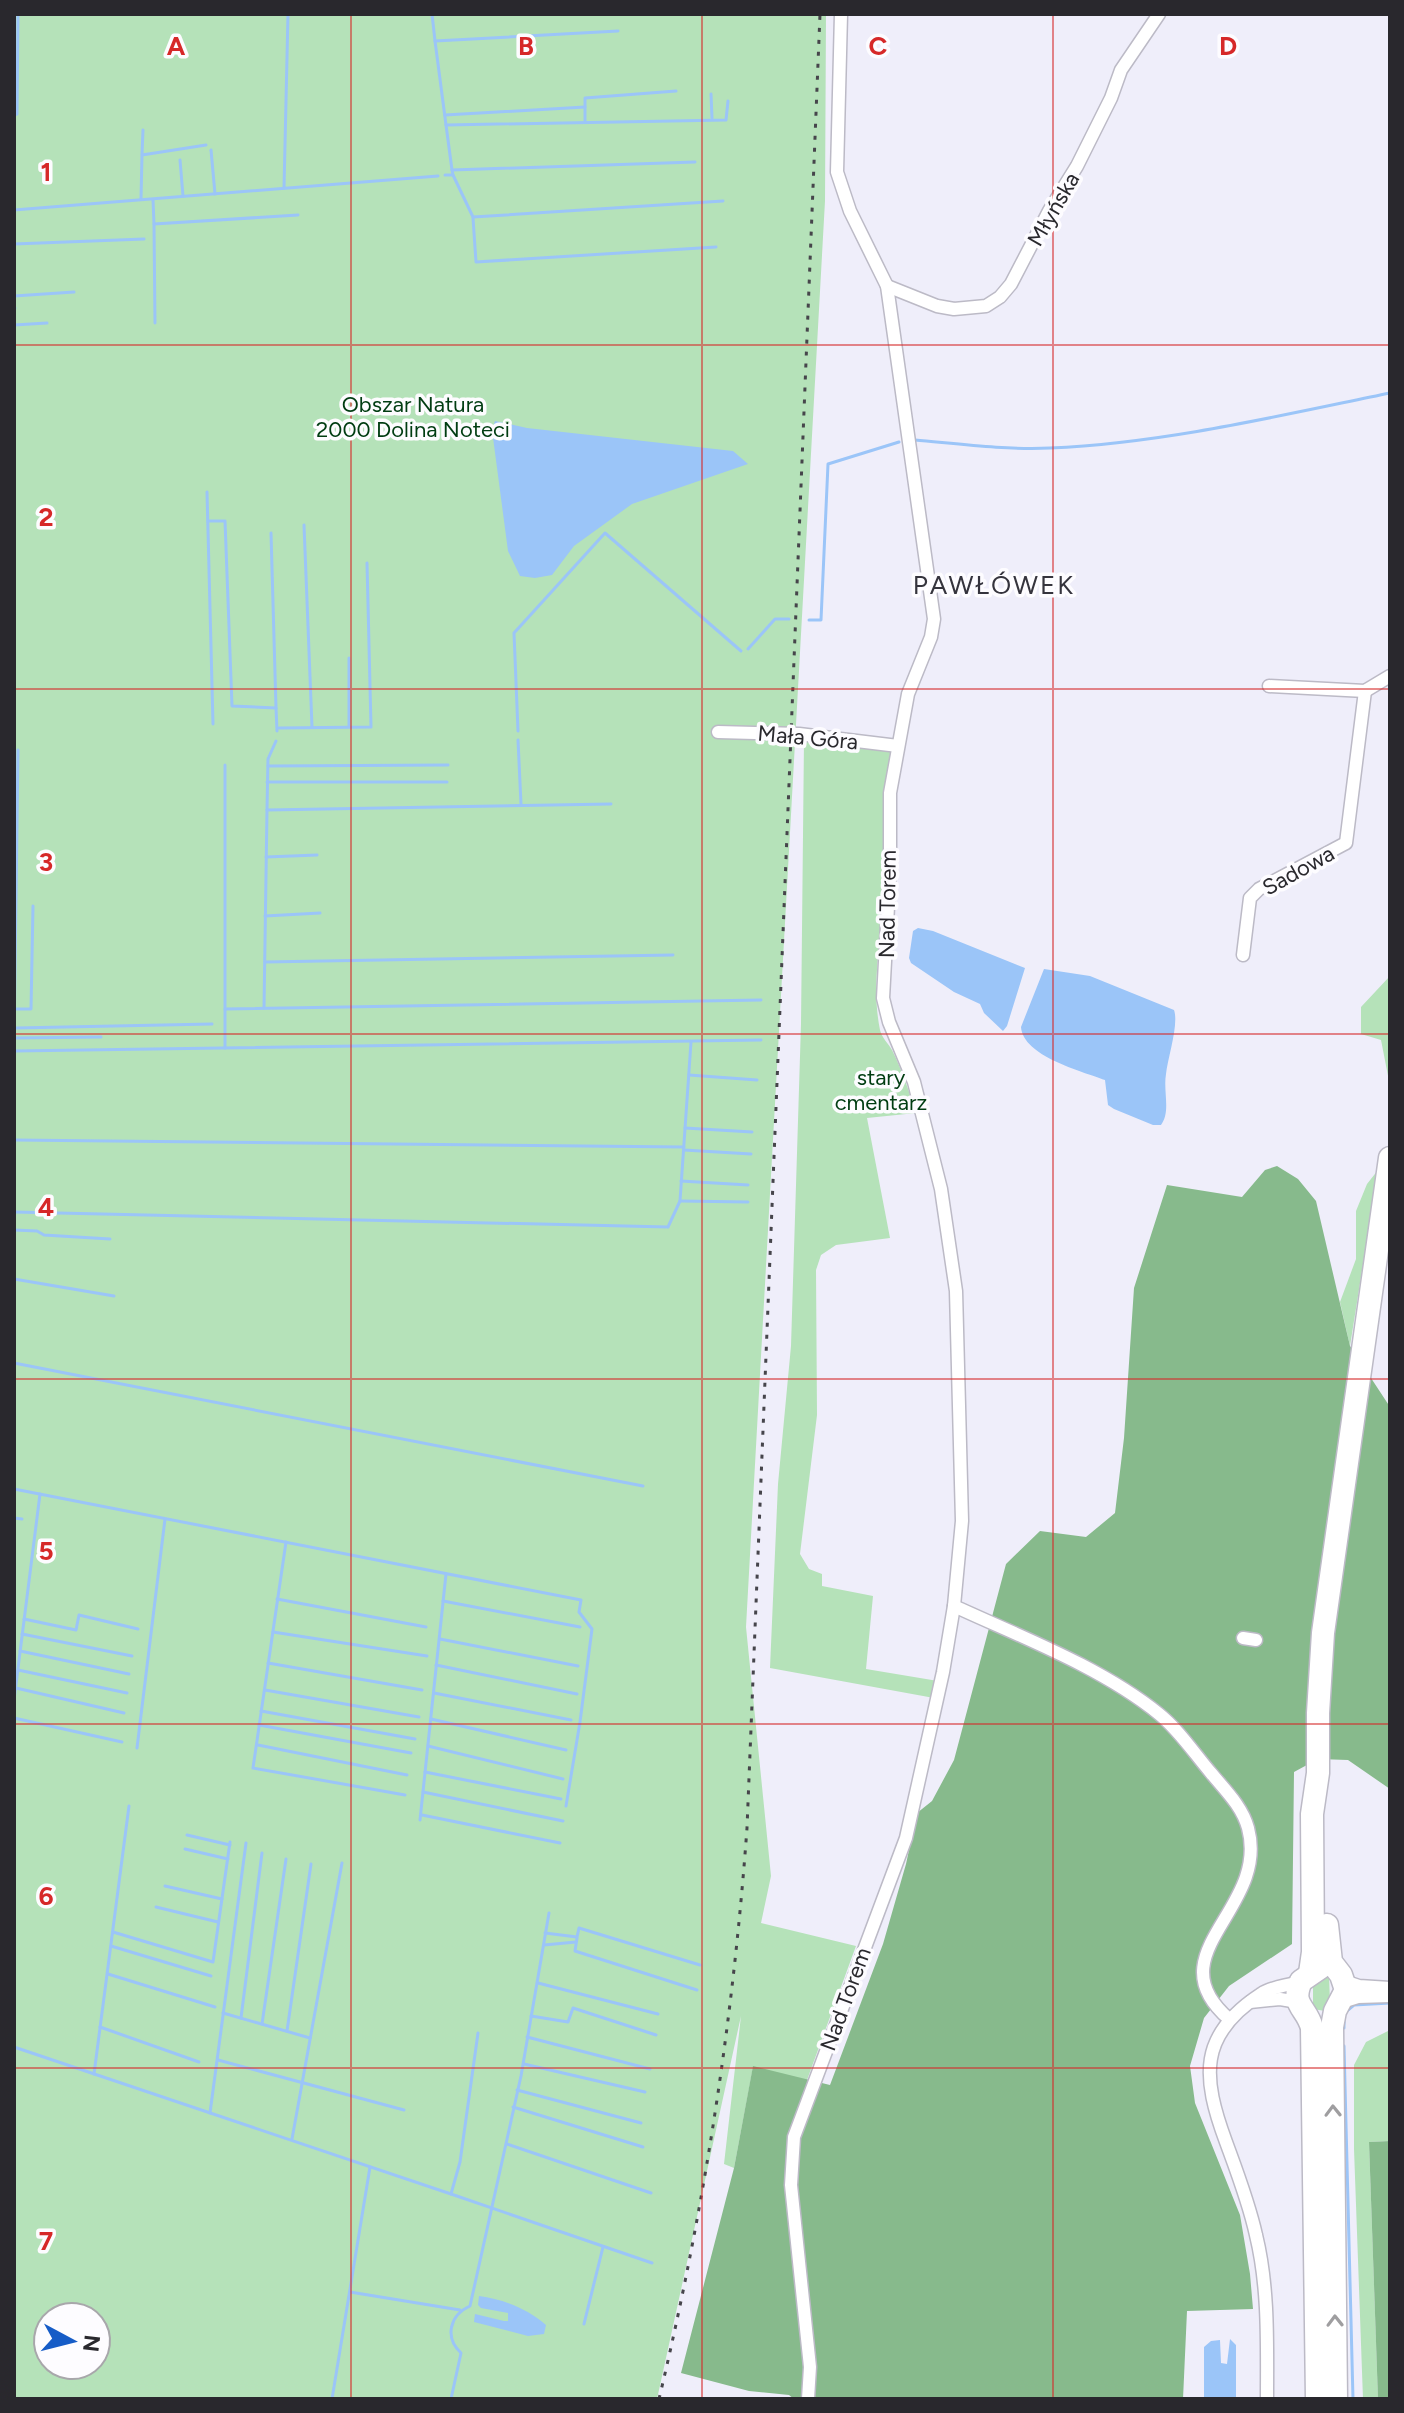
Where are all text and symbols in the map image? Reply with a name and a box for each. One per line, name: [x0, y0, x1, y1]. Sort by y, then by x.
text: A: [167, 30, 186, 62]
text: B: [518, 30, 534, 62]
text: C: [869, 30, 888, 62]
text: D: [1219, 30, 1237, 62]
text: 1: [41, 156, 51, 188]
street label: Młyńska: [1022, 168, 1085, 251]
park label: Obszar Natura 2000 Dolina Noteci: [316, 391, 510, 443]
text: 2: [38, 501, 54, 533]
district label: PAWŁÓWEK: [913, 569, 1075, 601]
street label: Mała Góra: [757, 720, 859, 755]
street label: Sadowa: [1257, 840, 1339, 901]
text: 3: [39, 846, 53, 878]
street label: Nad Torem: [873, 850, 902, 958]
park label: stary cmentarz: [835, 1064, 927, 1116]
text: 4: [38, 1191, 54, 1223]
text: 5: [38, 1535, 54, 1567]
text: 6: [38, 1880, 54, 1912]
street label: Nad Torem: [814, 1944, 877, 2055]
one-way arrow: [1324, 2104, 1342, 2117]
text: 7: [39, 2225, 53, 2257]
north arrow: [32, 2301, 112, 2381]
one-way arrow: [1327, 2314, 1344, 2327]
text: N: [77, 2333, 106, 2353]

